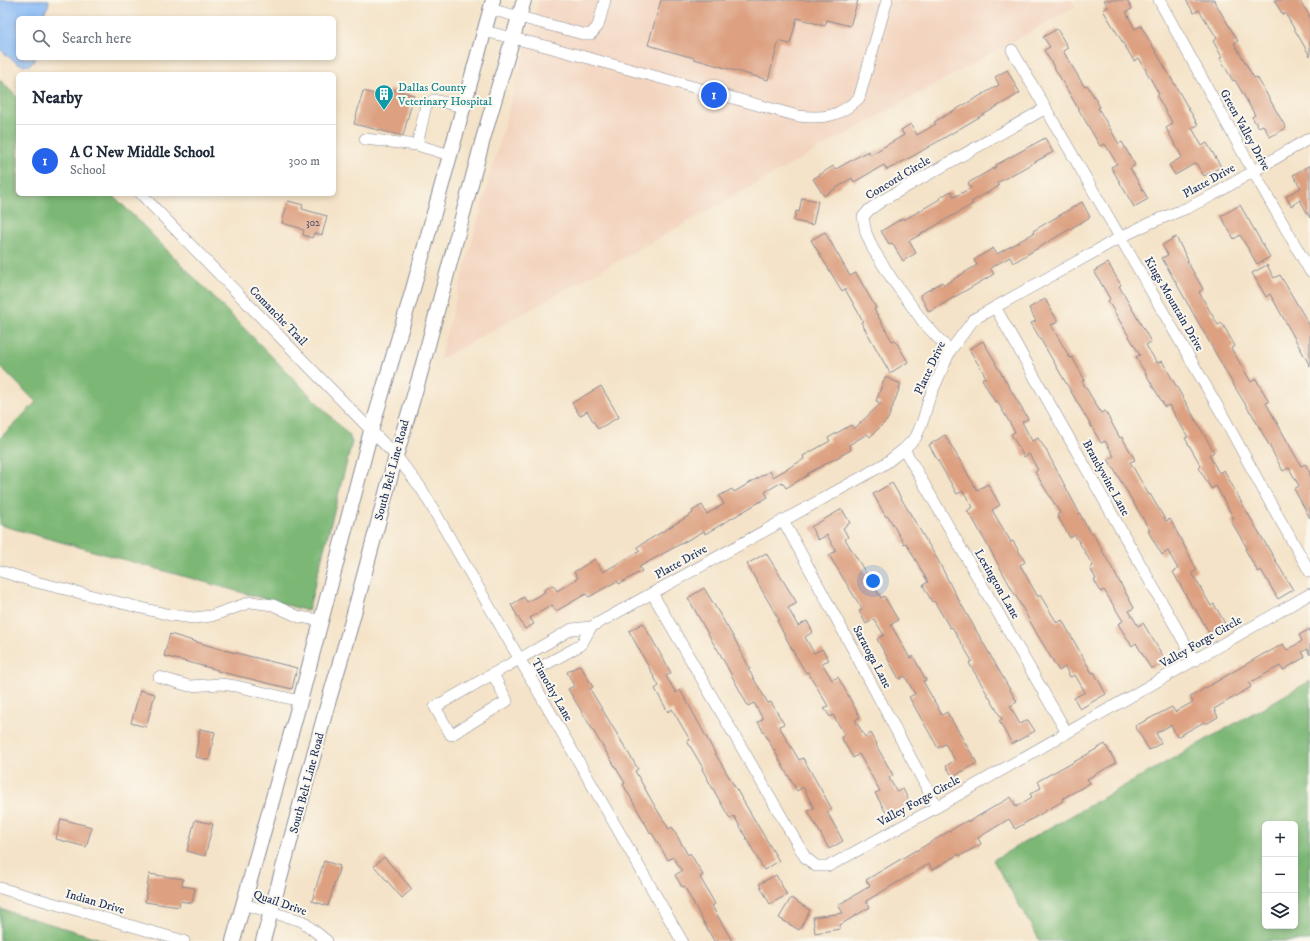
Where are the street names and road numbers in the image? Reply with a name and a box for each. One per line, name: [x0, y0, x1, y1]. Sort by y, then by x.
street label: Green Valley Drive: [1216, 87, 1274, 173]
street label: Concord Circle: [863, 153, 933, 203]
street label: Platte Drive: [1180, 160, 1238, 202]
street label: Kings Mountain Drive: [1141, 254, 1207, 354]
street label: Comanche Trail: [246, 283, 310, 349]
street label: Platte Drive: [911, 339, 949, 397]
street label: South Belt Line Road: [371, 418, 413, 522]
street label: Brandywine Lane: [1079, 437, 1133, 519]
street label: Platte Drive: [652, 541, 710, 583]
street label: Lexington Lane: [971, 546, 1023, 622]
street label: Valley Forge Circle: [1157, 612, 1245, 672]
street label: Saratoga Lane: [849, 623, 895, 691]
street label: Timothy Lane: [528, 656, 576, 724]
street label: South Belt Line Road: [286, 731, 328, 835]
street label: Valley Forge Circle: [874, 772, 963, 830]
street label: Indian Drive: [64, 886, 126, 918]
street label: Quail Drive: [251, 887, 309, 919]

